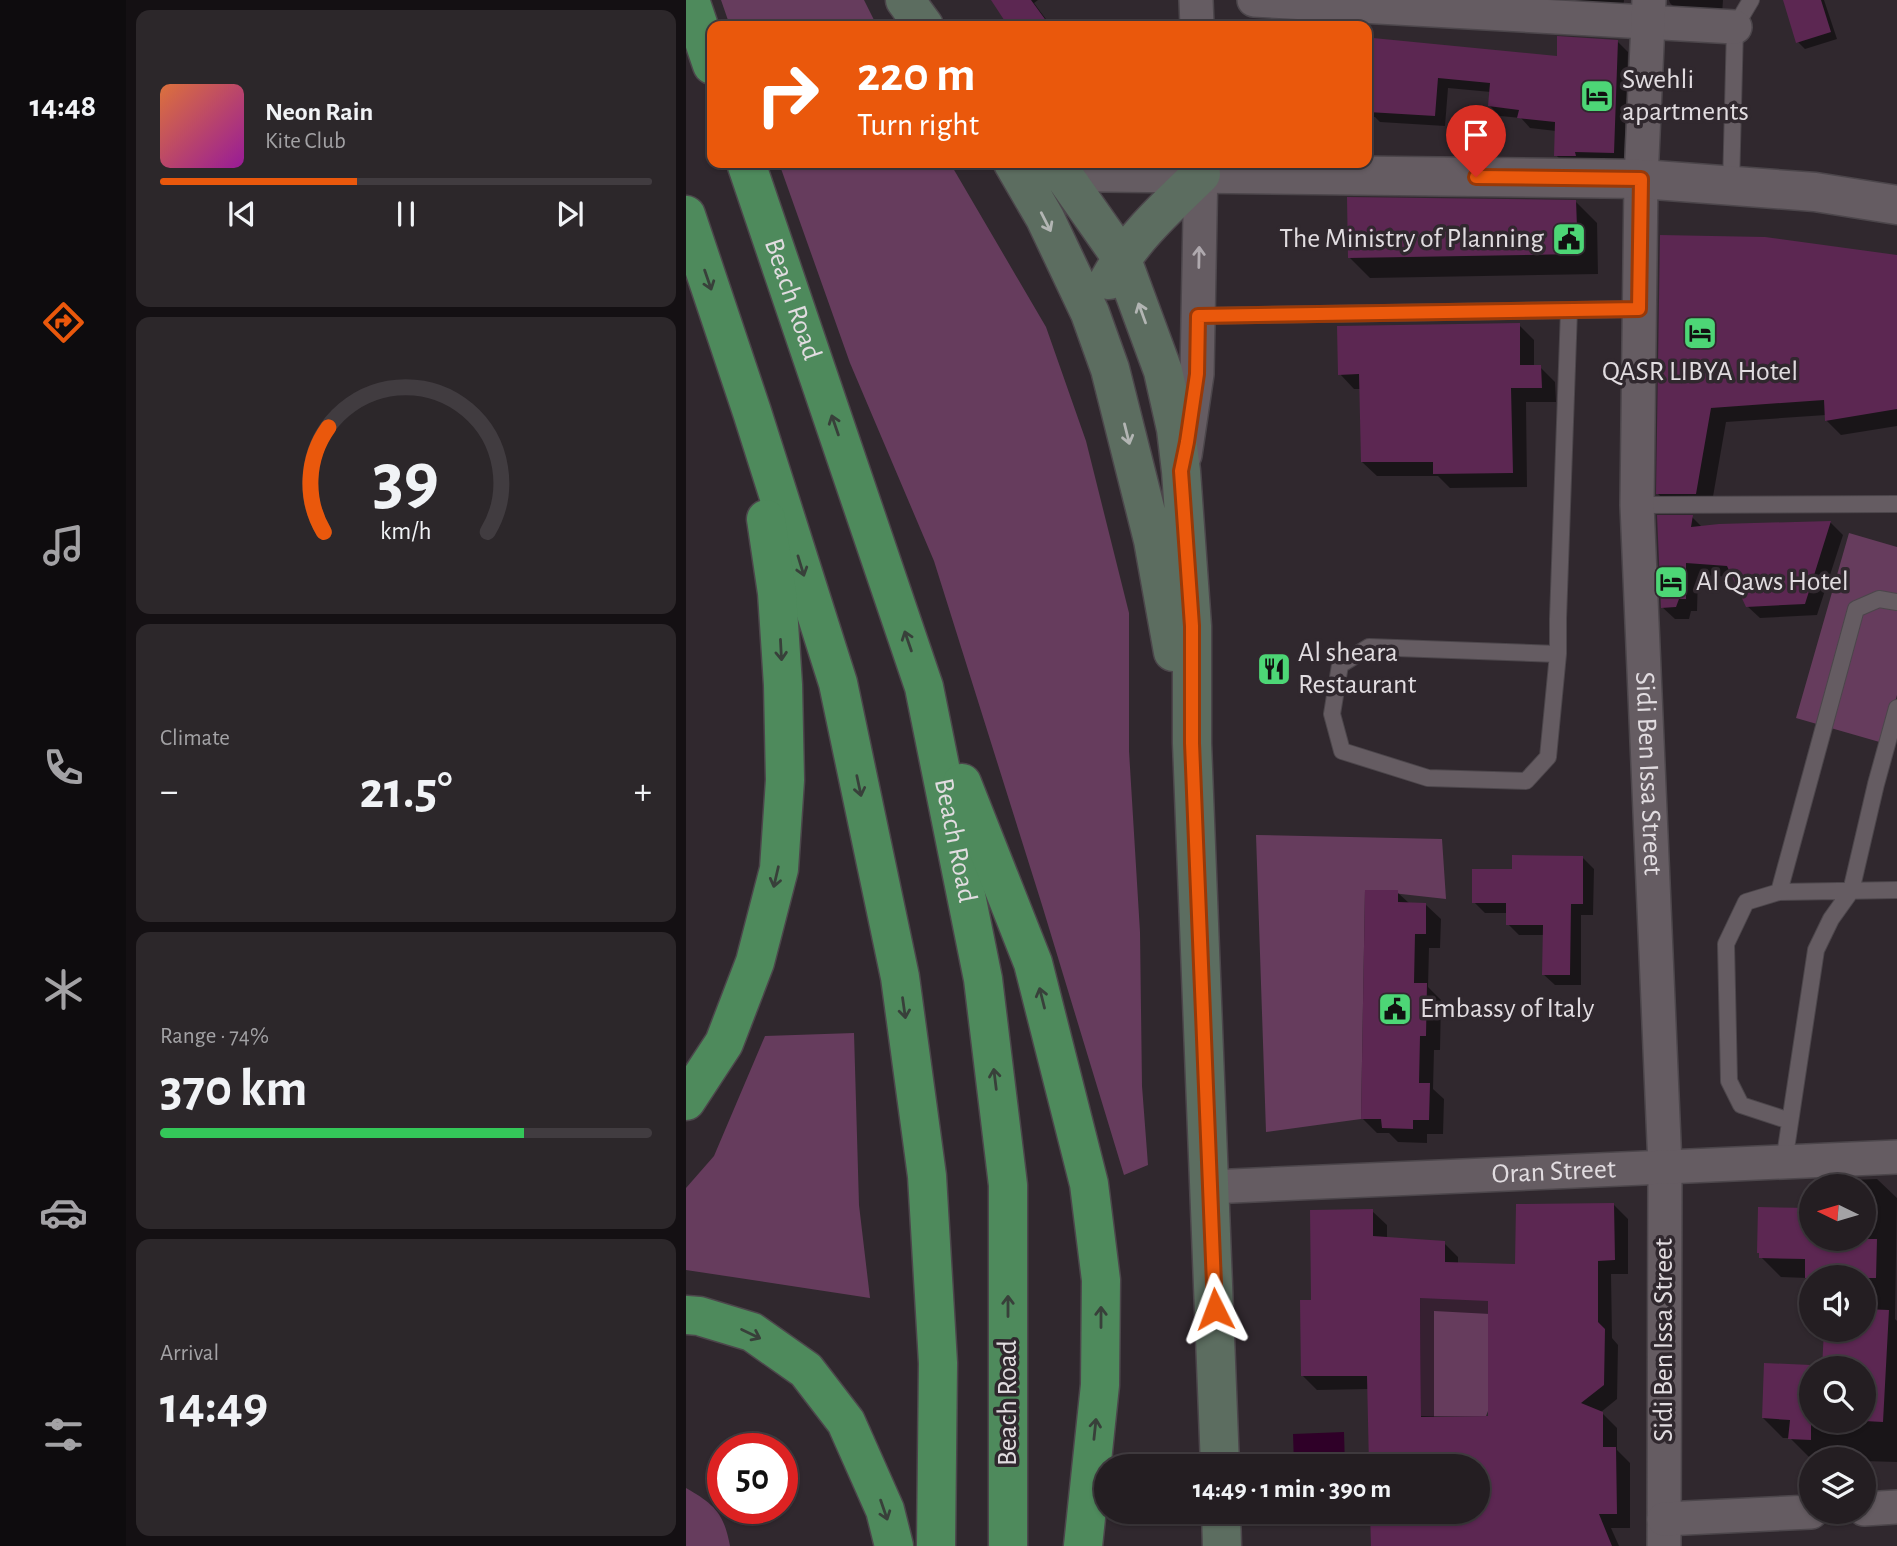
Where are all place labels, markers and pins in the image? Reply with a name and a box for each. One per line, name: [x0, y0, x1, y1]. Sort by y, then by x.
place label: Swehli apartments: [1622, 66, 1749, 126]
hotel icon: Swehli apartments: [1578, 77, 1616, 115]
pin: [1446, 105, 1506, 177]
public building icon: The Ministry of Planning: [1550, 220, 1588, 258]
place label: The Ministry of Planning: [1279, 225, 1544, 253]
hotel icon: QASR LIBYA Hotel: [1681, 314, 1719, 352]
place label: QASR LIBYA Hotel: [1602, 358, 1798, 386]
hotel icon: Al Qaws Hotel: [1652, 563, 1690, 601]
place label: Al Qaws Hotel: [1696, 568, 1849, 596]
place label: Al sheara Restaurant: [1298, 639, 1417, 699]
restaurant icon: Al sheara Restaurant: [1255, 650, 1293, 688]
public building icon: Embassy of Italy: [1376, 990, 1414, 1028]
place label: Embassy of Italy: [1420, 995, 1595, 1023]

